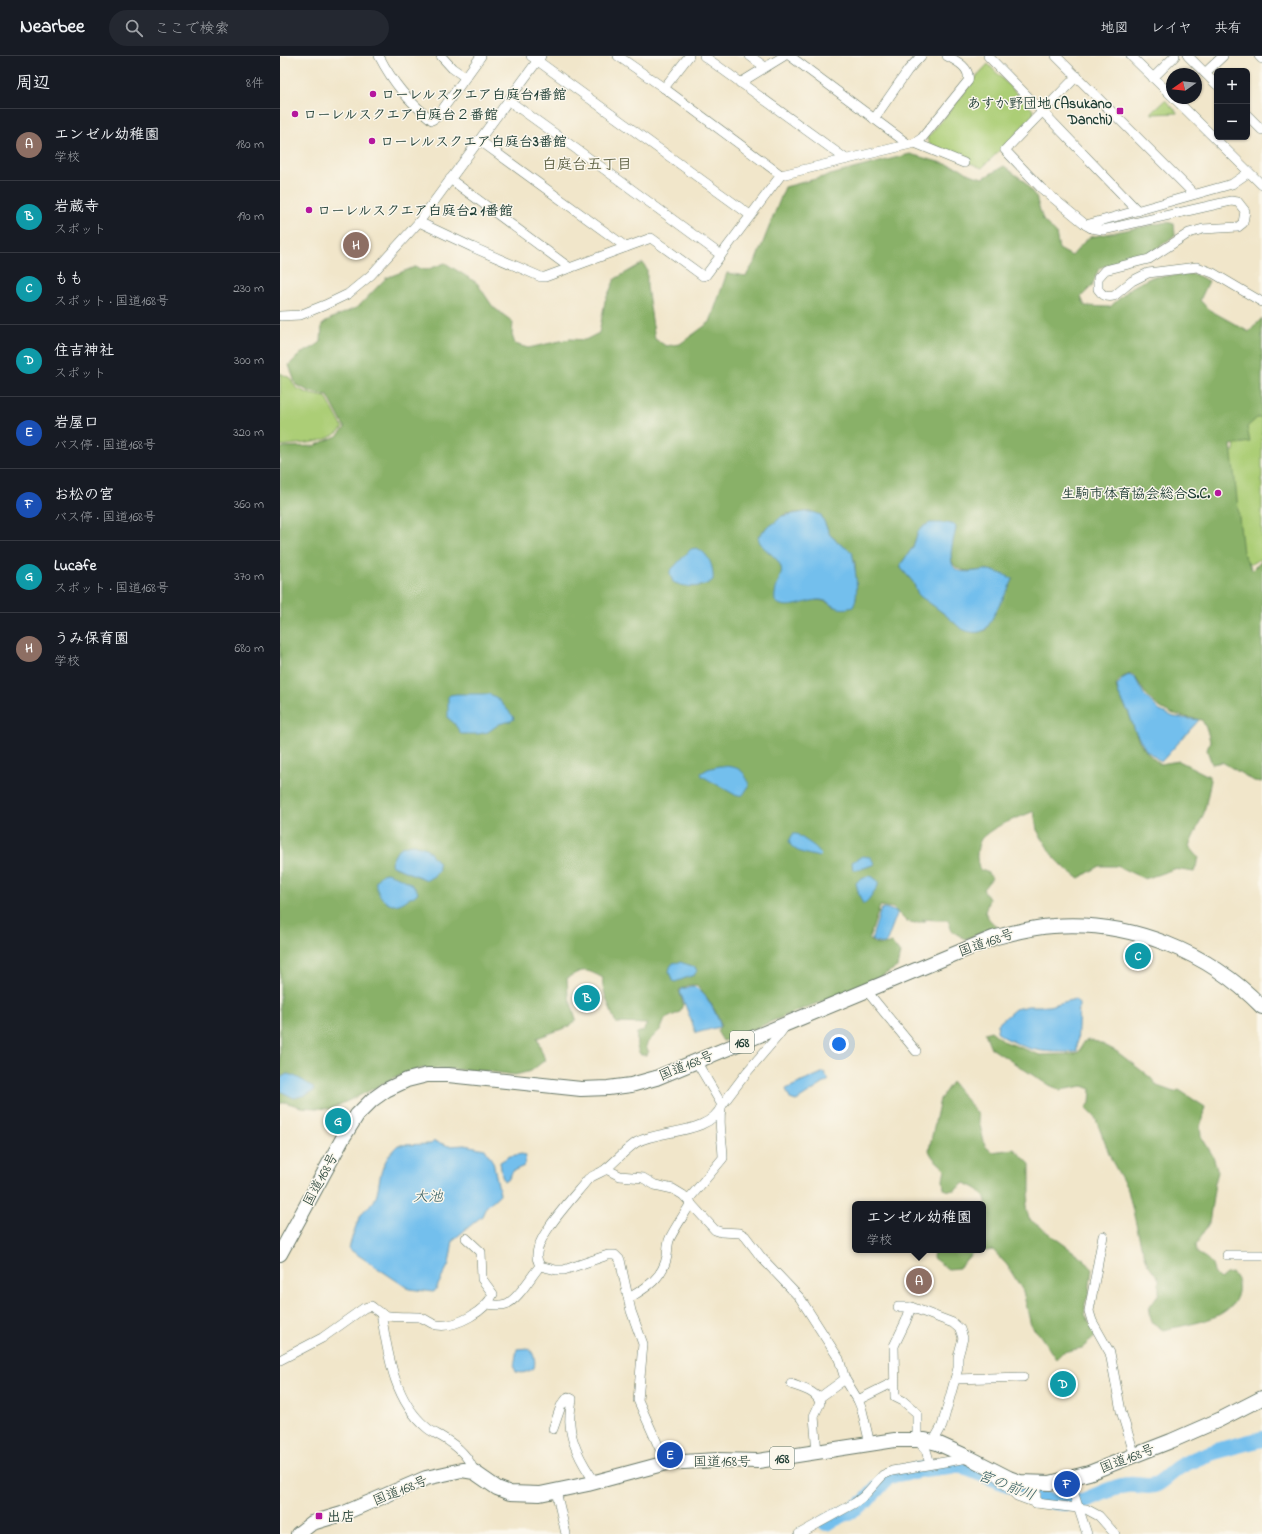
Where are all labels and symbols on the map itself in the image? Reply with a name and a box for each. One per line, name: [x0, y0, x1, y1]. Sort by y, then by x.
north arrow: [1166, 68, 1202, 104]
place label: ローレルスクエア白庭台1番館: [381, 85, 566, 106]
marker: ローレルスクエア白庭台1番館: [368, 89, 378, 99]
place label: あすか野団地 (Asukano Danchi): [967, 94, 1113, 131]
place label: ローレルスクエア白庭台２番館: [303, 105, 498, 126]
marker: あすか野団地 (Asukano Danchi): [1115, 106, 1125, 116]
marker: ローレルスクエア白庭台２番館: [290, 109, 300, 119]
place label: ローレルスクエア白庭台3番館: [380, 132, 567, 153]
marker: ローレルスクエア白庭台3番館: [367, 136, 377, 146]
district label: 白庭台五丁目: [542, 154, 632, 176]
place label: ローレルスクエア白庭台2 1番館: [317, 201, 513, 222]
marker: ローレルスクエア白庭台2 1番館: [304, 205, 314, 215]
pin: H: [343, 230, 369, 260]
place label: 生駒市体育協会総合S.C.: [1062, 484, 1210, 505]
marker: 生駒市体育協会総合S.C.: [1213, 488, 1223, 498]
street label: 国道168号: [956, 924, 1017, 963]
pin: C: [1125, 941, 1151, 971]
pin: B: [574, 983, 600, 1013]
road number: 168: [730, 1031, 754, 1053]
your location: [829, 1034, 849, 1054]
street label: 国道168号: [656, 1046, 717, 1087]
pin: G: [325, 1106, 351, 1136]
street label: 国道168号: [298, 1149, 344, 1210]
water label: 大池: [413, 1186, 444, 1208]
pin: A: [906, 1266, 932, 1296]
pin: D: [1050, 1369, 1076, 1399]
street label: 国道168号: [1097, 1439, 1158, 1480]
pin: E: [657, 1440, 683, 1470]
road number: 168: [770, 1447, 794, 1469]
street label: 国道168号: [693, 1452, 751, 1473]
water label: 宮の前川: [975, 1465, 1039, 1507]
pin: F: [1054, 1469, 1080, 1499]
street label: 国道168号: [370, 1471, 431, 1512]
place label: 出店: [327, 1507, 355, 1528]
marker: 出店: [314, 1511, 324, 1521]

